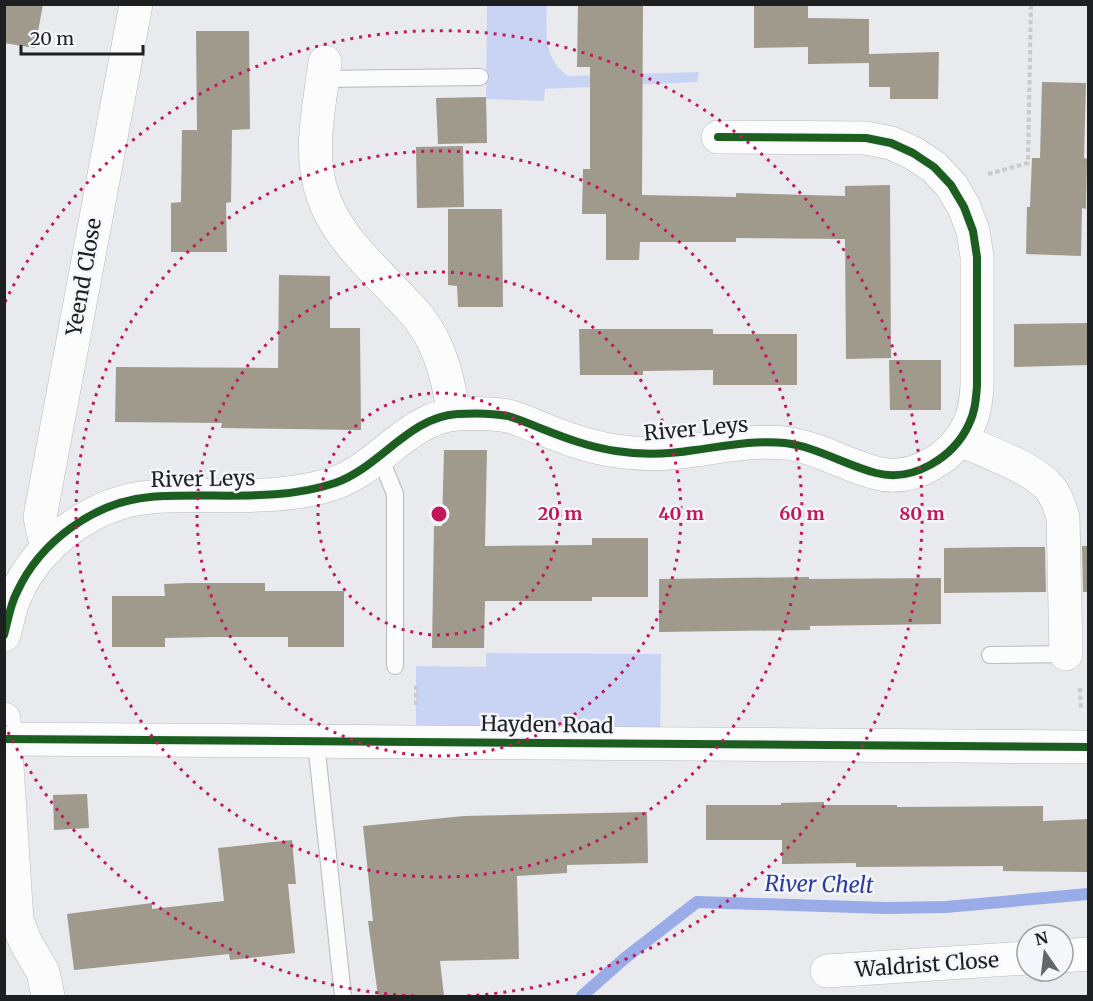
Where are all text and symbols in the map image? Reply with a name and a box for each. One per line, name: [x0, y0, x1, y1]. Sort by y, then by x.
scale bar: [21, 18, 142, 56]
text: 20 m: [30, 27, 74, 50]
street label: Yeend Close: [60, 216, 107, 339]
street label: River Leys: [643, 410, 749, 447]
street label: River Leys: [150, 464, 256, 493]
text: 20 m: [538, 502, 582, 525]
text: 40 m: [658, 502, 704, 525]
text: 60 m: [779, 502, 825, 525]
text: 80 m: [899, 502, 945, 525]
centre of rings: [429, 504, 449, 524]
street label: Hayden Road: [480, 710, 614, 739]
water label: River Chelt: [764, 869, 874, 899]
north arrow: [1015, 923, 1075, 983]
text: N: [1033, 927, 1050, 950]
street label: Waldrist Close: [853, 946, 1000, 983]

